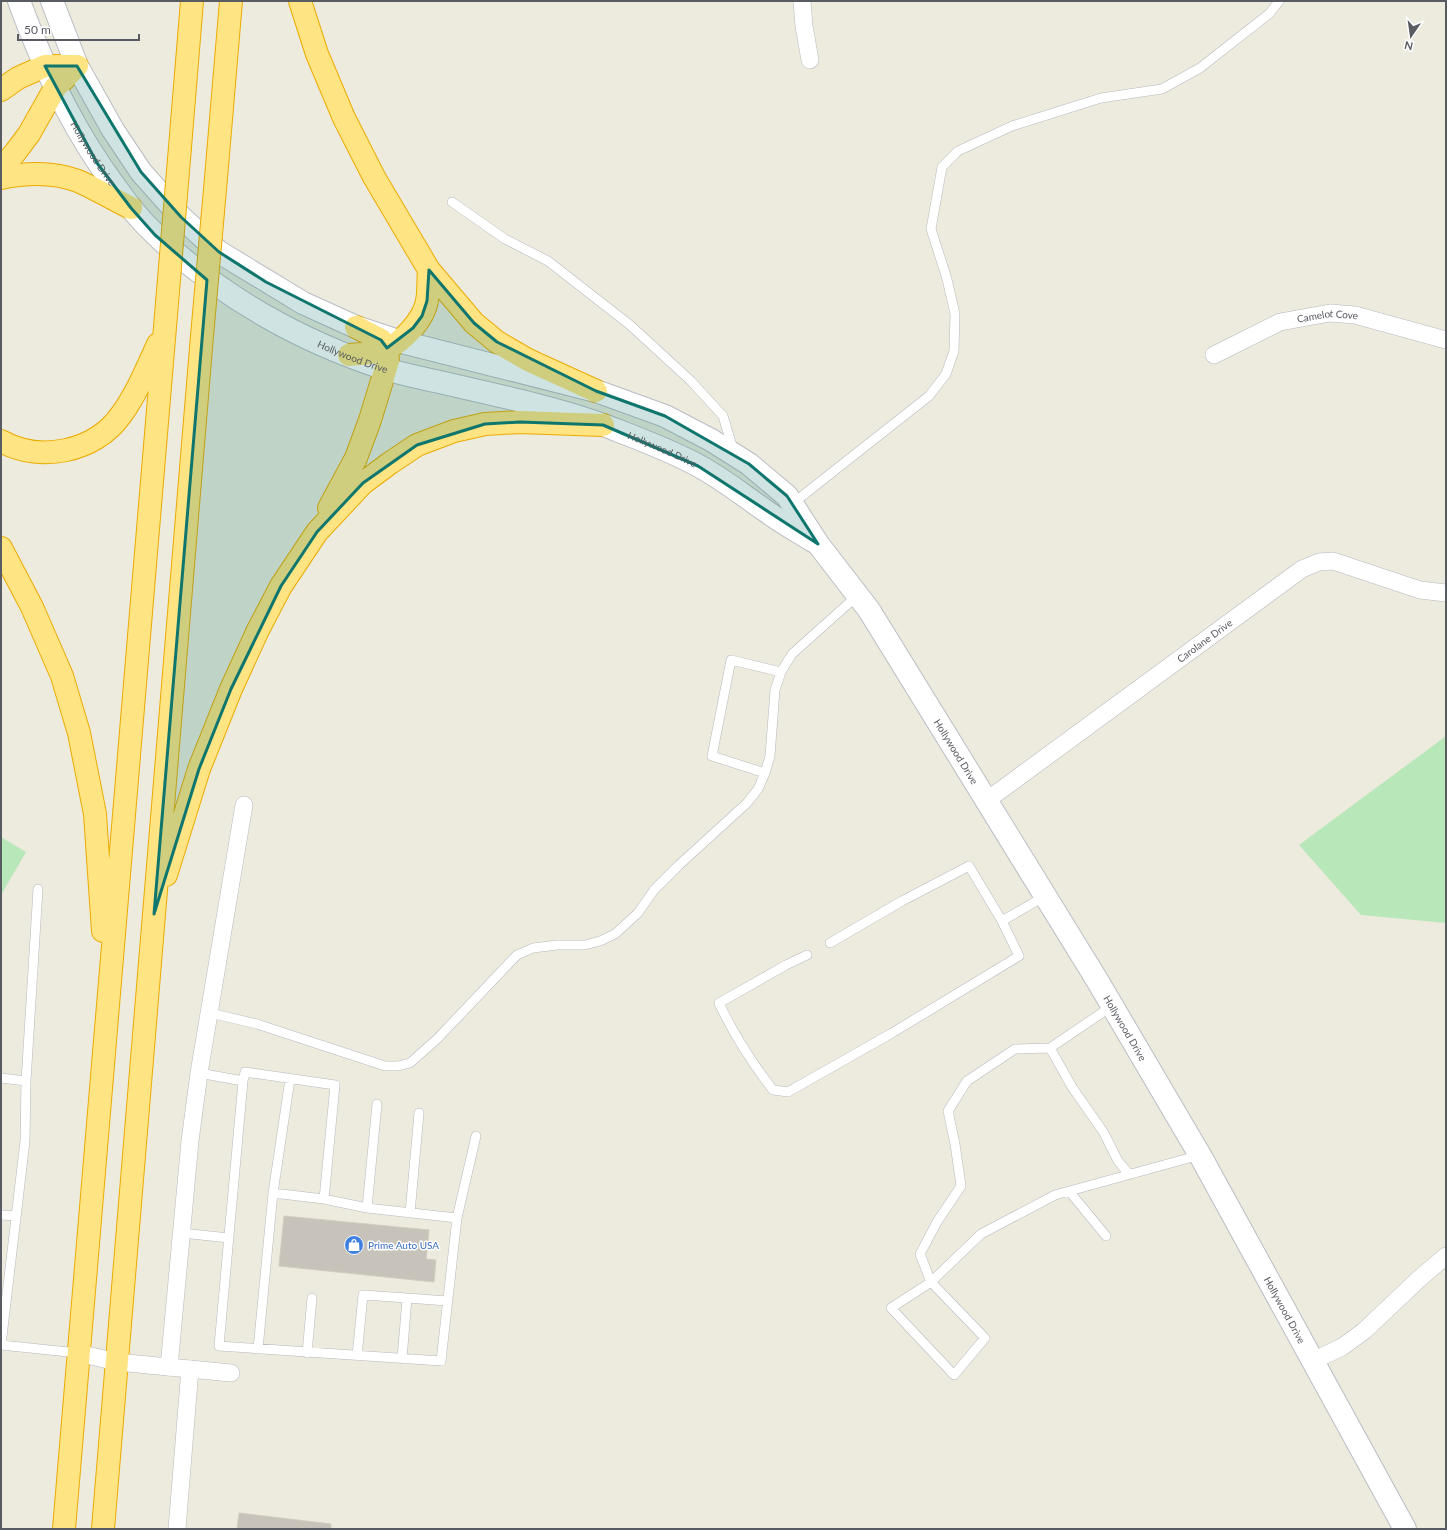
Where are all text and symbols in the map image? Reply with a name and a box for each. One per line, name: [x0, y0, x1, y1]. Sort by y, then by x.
scale bar: [18, 16, 139, 42]
north arrow: [1391, 16, 1431, 56]
text: 50 m: [24, 22, 51, 37]
text: N: [1403, 39, 1414, 54]
street label: Hollywood Drive: [68, 119, 118, 188]
street label: Camelot Cove: [1296, 307, 1360, 325]
street label: Hollywood Drive: [316, 338, 389, 375]
street label: Hollywood Drive: [626, 429, 699, 470]
street label: Carolane Drive: [1175, 616, 1234, 665]
street label: Hollywood Drive: [932, 717, 981, 786]
street label: Hollywood Drive: [1101, 993, 1149, 1063]
shop icon: Prime Auto USA: [343, 1234, 365, 1256]
place label: Prime Auto USA: [368, 1239, 439, 1251]
street label: Hollywood Drive: [1262, 1274, 1308, 1345]

